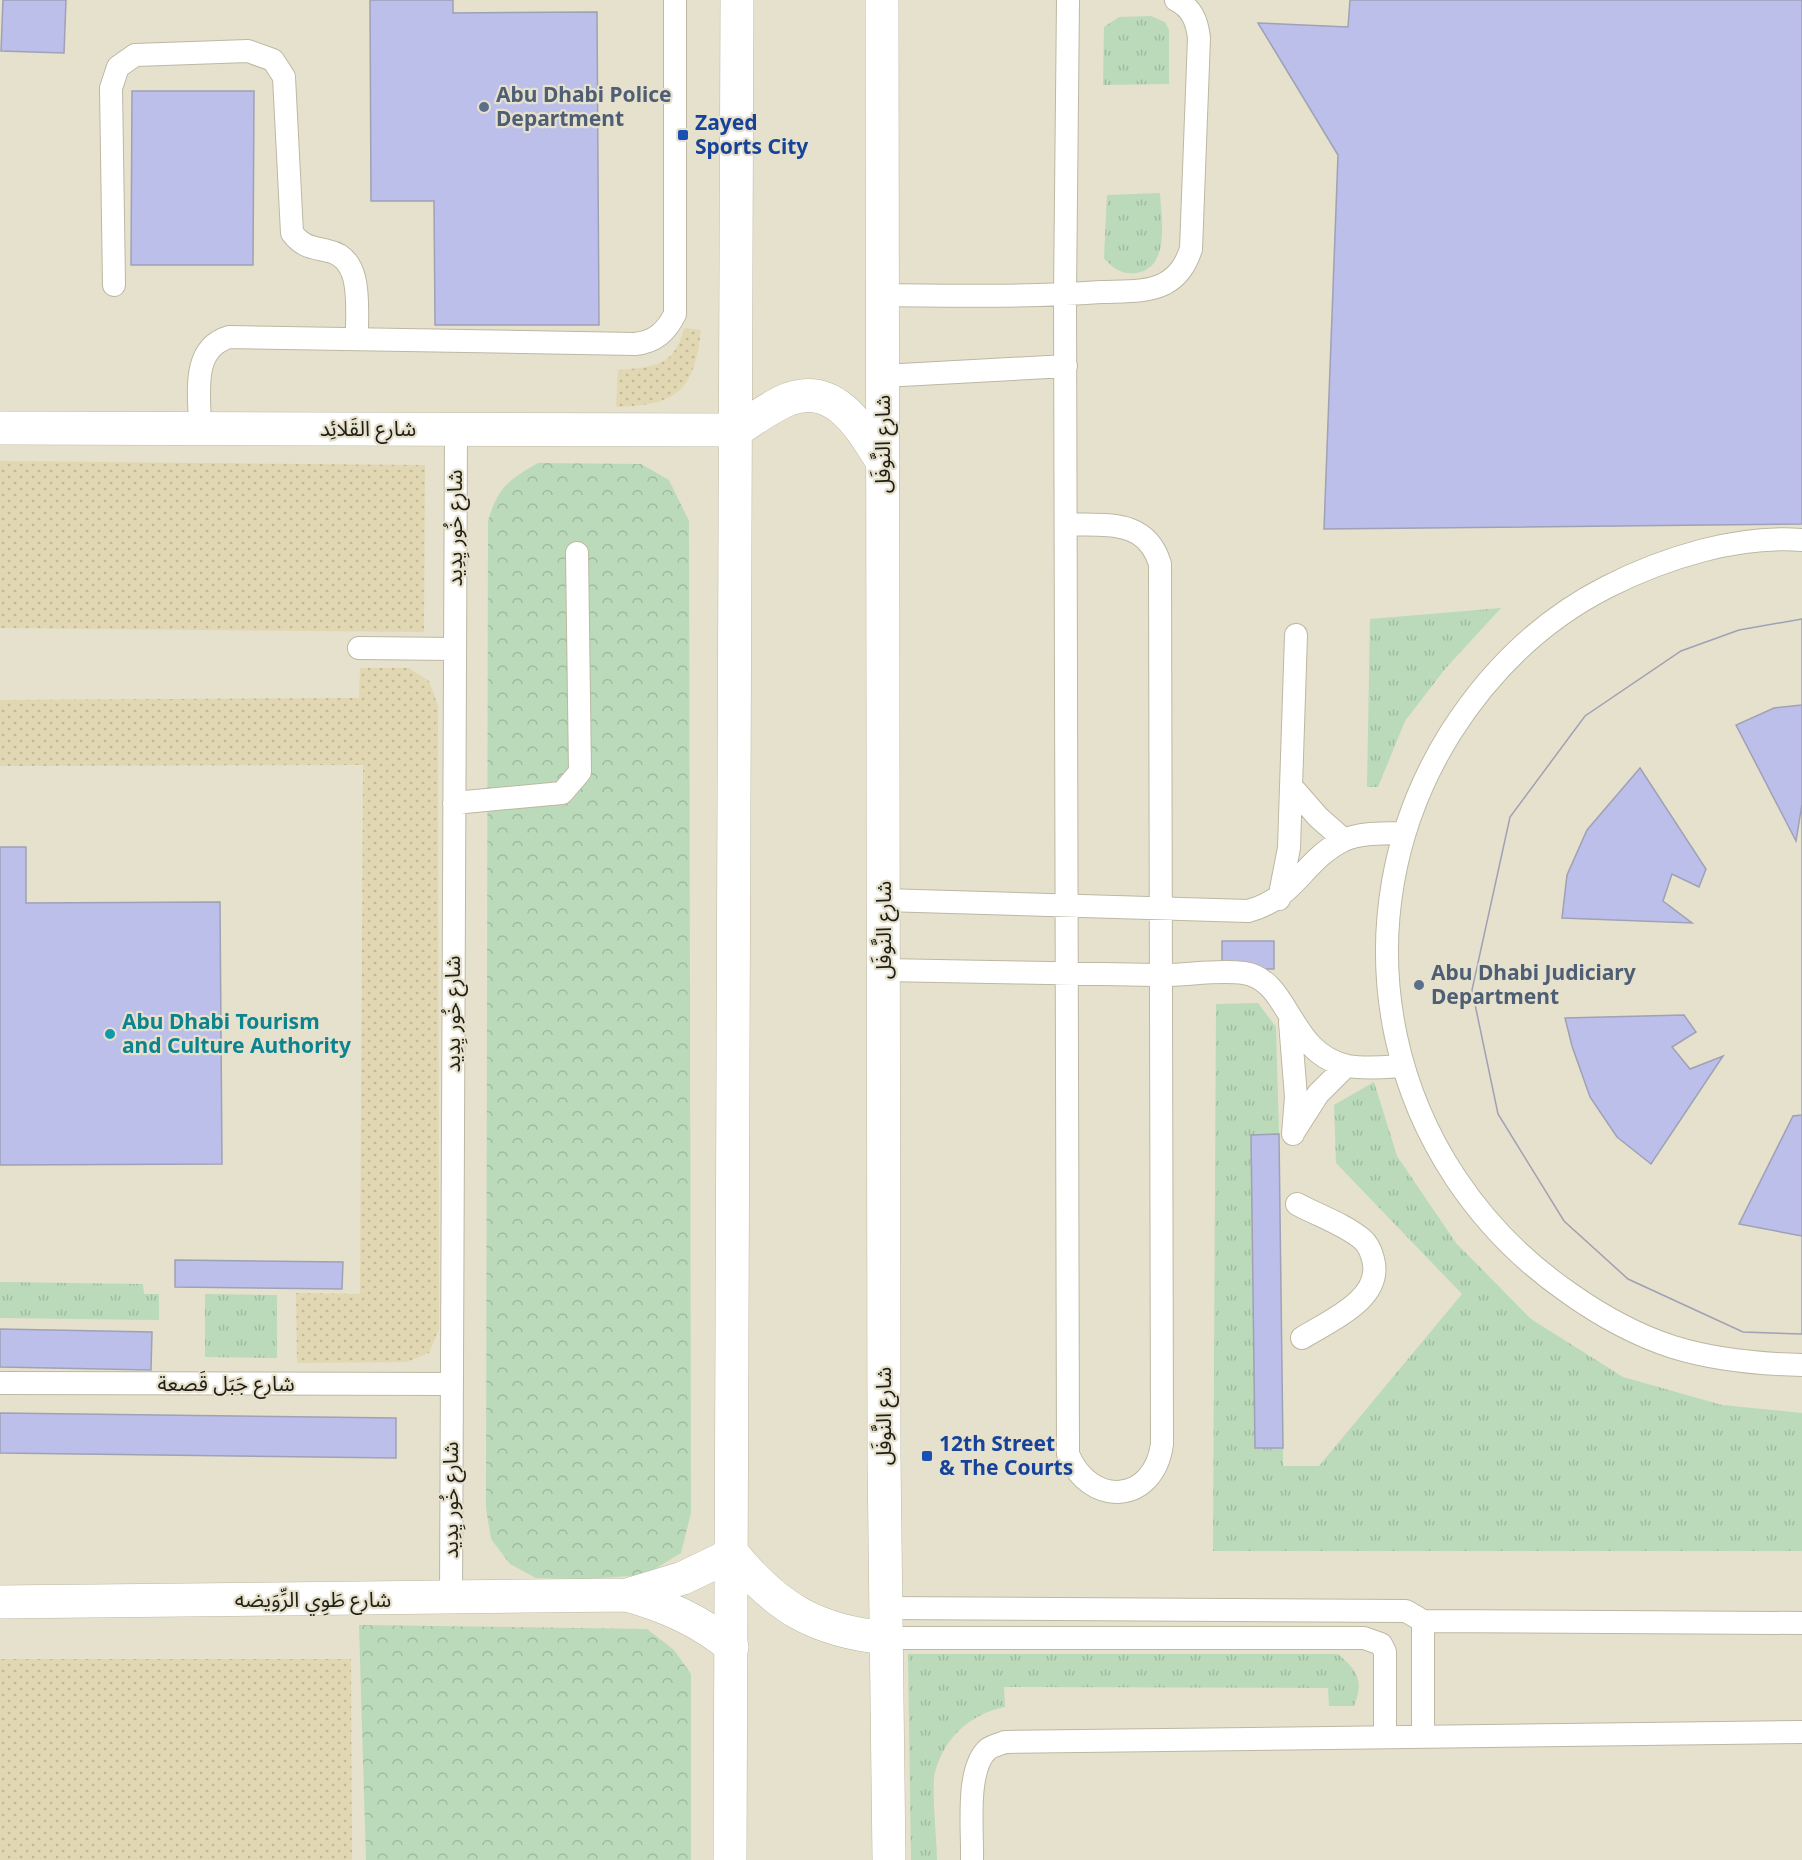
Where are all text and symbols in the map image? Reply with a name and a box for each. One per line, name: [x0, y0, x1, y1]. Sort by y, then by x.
place label: Abu Dhabi Police Department: [496, 80, 672, 132]
marker: Abu Dhabi Police Department: [477, 100, 491, 114]
place label: Zayed Sports City: [695, 108, 808, 160]
marker: Zayed Sports City: [676, 128, 690, 142]
street label: شارع النَّوفَل: [868, 395, 898, 493]
street label: شارع القَلائِد: [320, 414, 416, 444]
street label: شارع خُور يِدِيد: [440, 470, 470, 586]
street label: شارع النَّوفَل: [869, 881, 899, 979]
street label: شارع خُور يِدِيد: [438, 956, 468, 1072]
place label: Abu Dhabi Judiciary Department: [1431, 958, 1636, 1010]
marker: Abu Dhabi Judiciary Department: [1412, 978, 1426, 992]
place label: Abu Dhabi Tourism and Culture Authority: [122, 1007, 351, 1059]
marker: Abu Dhabi Tourism and Culture Authority: [103, 1027, 117, 1041]
street label: شارع النَّوفَل: [869, 1367, 899, 1465]
street label: شارع جَبَل قَصعة: [157, 1369, 295, 1399]
place label: 12th Street & The Courts: [939, 1429, 1073, 1481]
street label: شارع خُور يِدِيد: [436, 1442, 466, 1558]
marker: 12th Street & The Courts: [920, 1449, 934, 1463]
street label: شارع طَوِي الرِّوَيضه: [235, 1585, 391, 1616]

